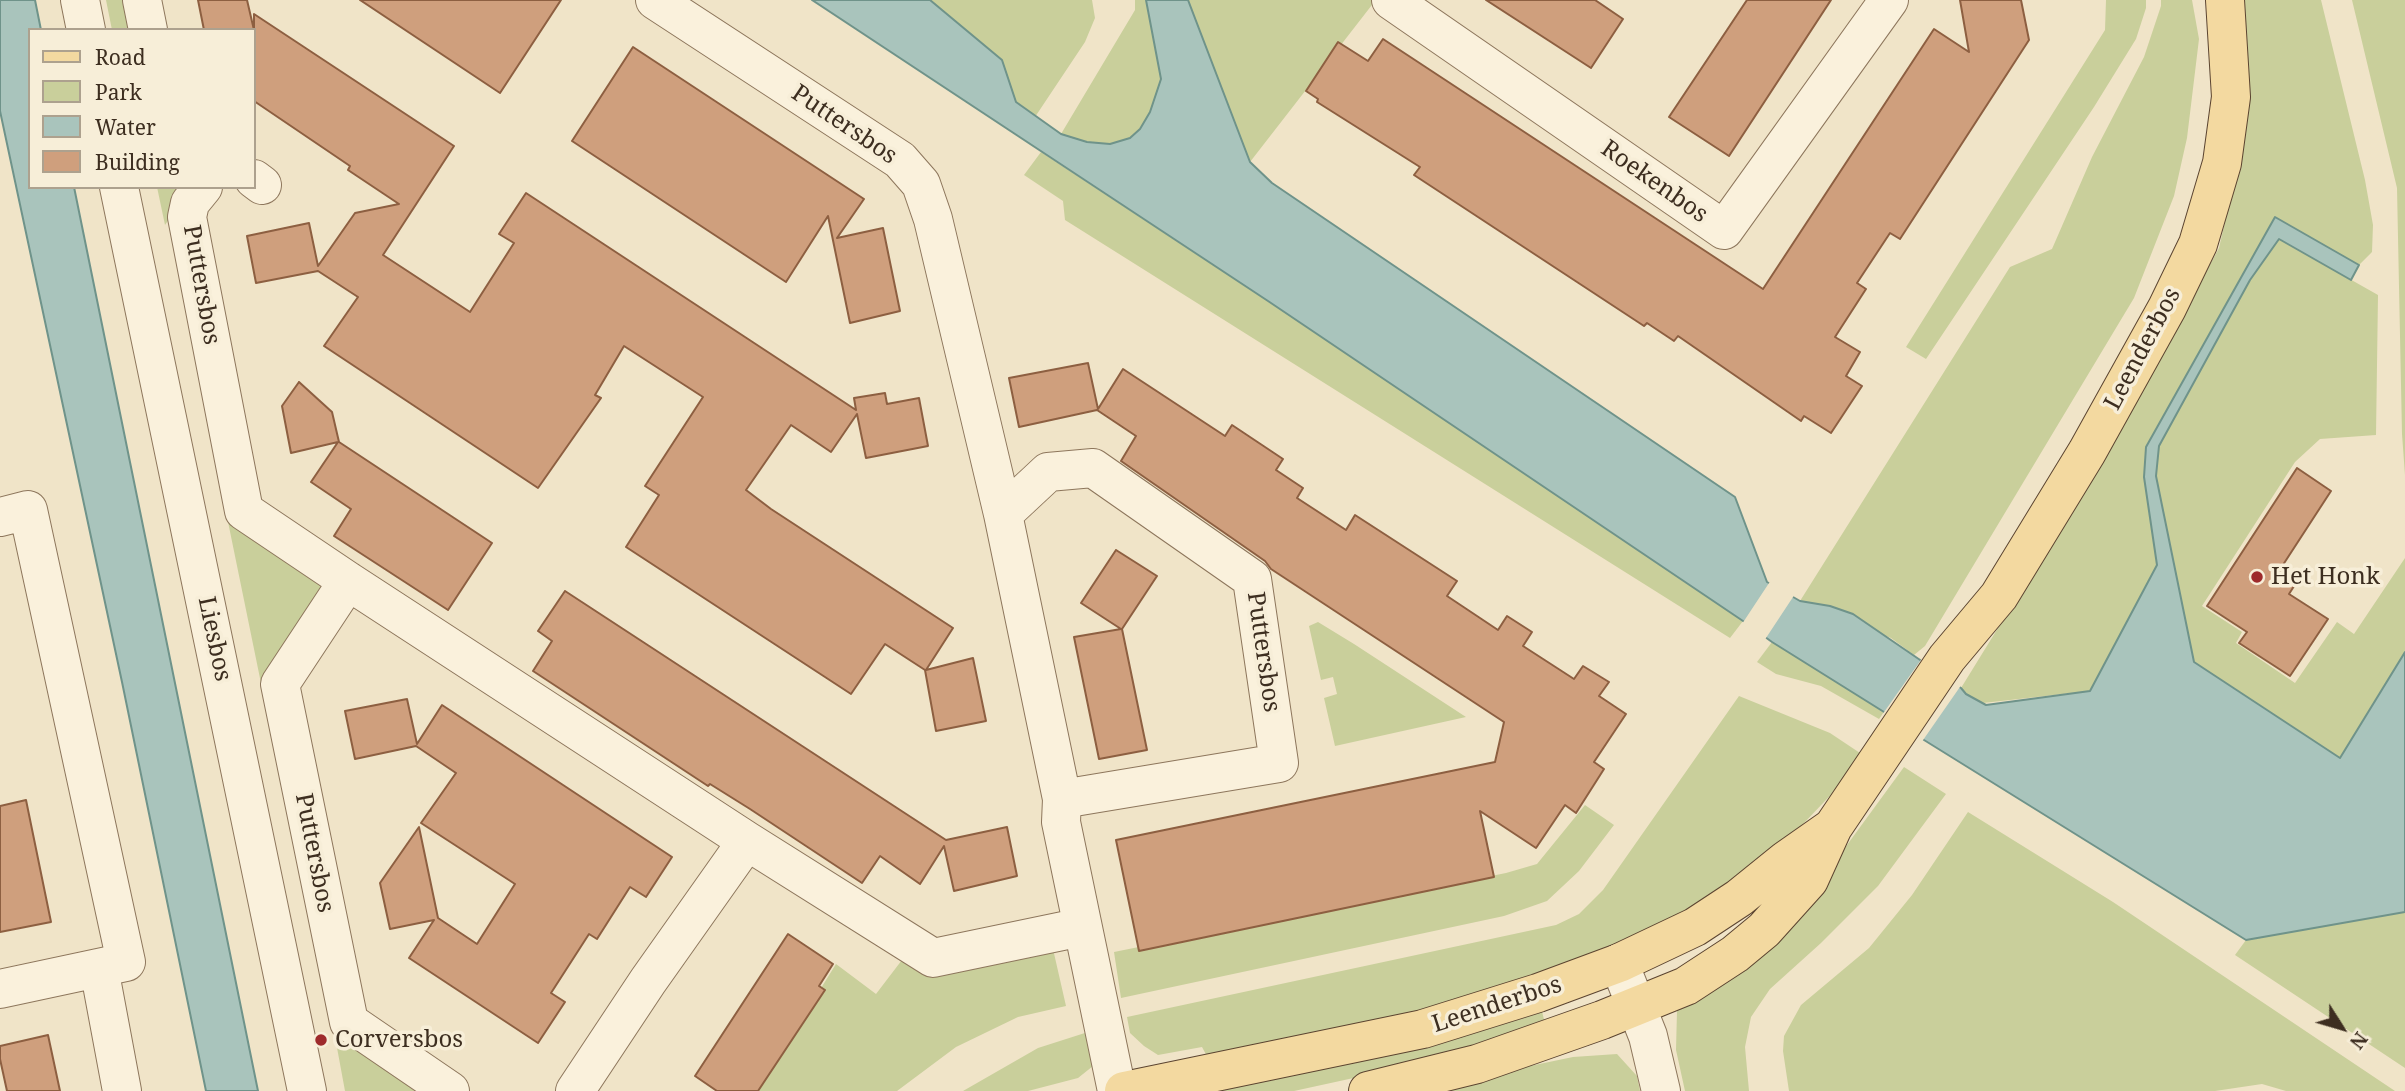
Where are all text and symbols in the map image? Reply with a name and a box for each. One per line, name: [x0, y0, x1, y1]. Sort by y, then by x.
legend: [28, 28, 256, 189]
text: Road: [95, 43, 146, 71]
text: Park: [95, 78, 142, 106]
street label: Puttersbos: [786, 79, 902, 171]
text: Water: [95, 113, 156, 141]
street label: Roekenbos: [1595, 135, 1713, 229]
text: Building: [95, 148, 180, 176]
street label: Puttersbos: [176, 223, 226, 347]
street label: Leenderbos: [2099, 283, 2187, 415]
place label: Het Honk: [2271, 563, 2380, 591]
marker: Het Honk: [2249, 569, 2265, 585]
street label: Puttersbos: [1240, 590, 1286, 714]
street label: Liesbos: [191, 594, 237, 684]
street label: Puttersbos: [288, 791, 340, 915]
street label: Leenderbos: [1429, 971, 1565, 1039]
north arrow: [2307, 993, 2377, 1063]
place label: Corversbos: [335, 1026, 463, 1054]
text: N: [2344, 1027, 2374, 1054]
marker: Corversbos: [313, 1032, 329, 1048]

